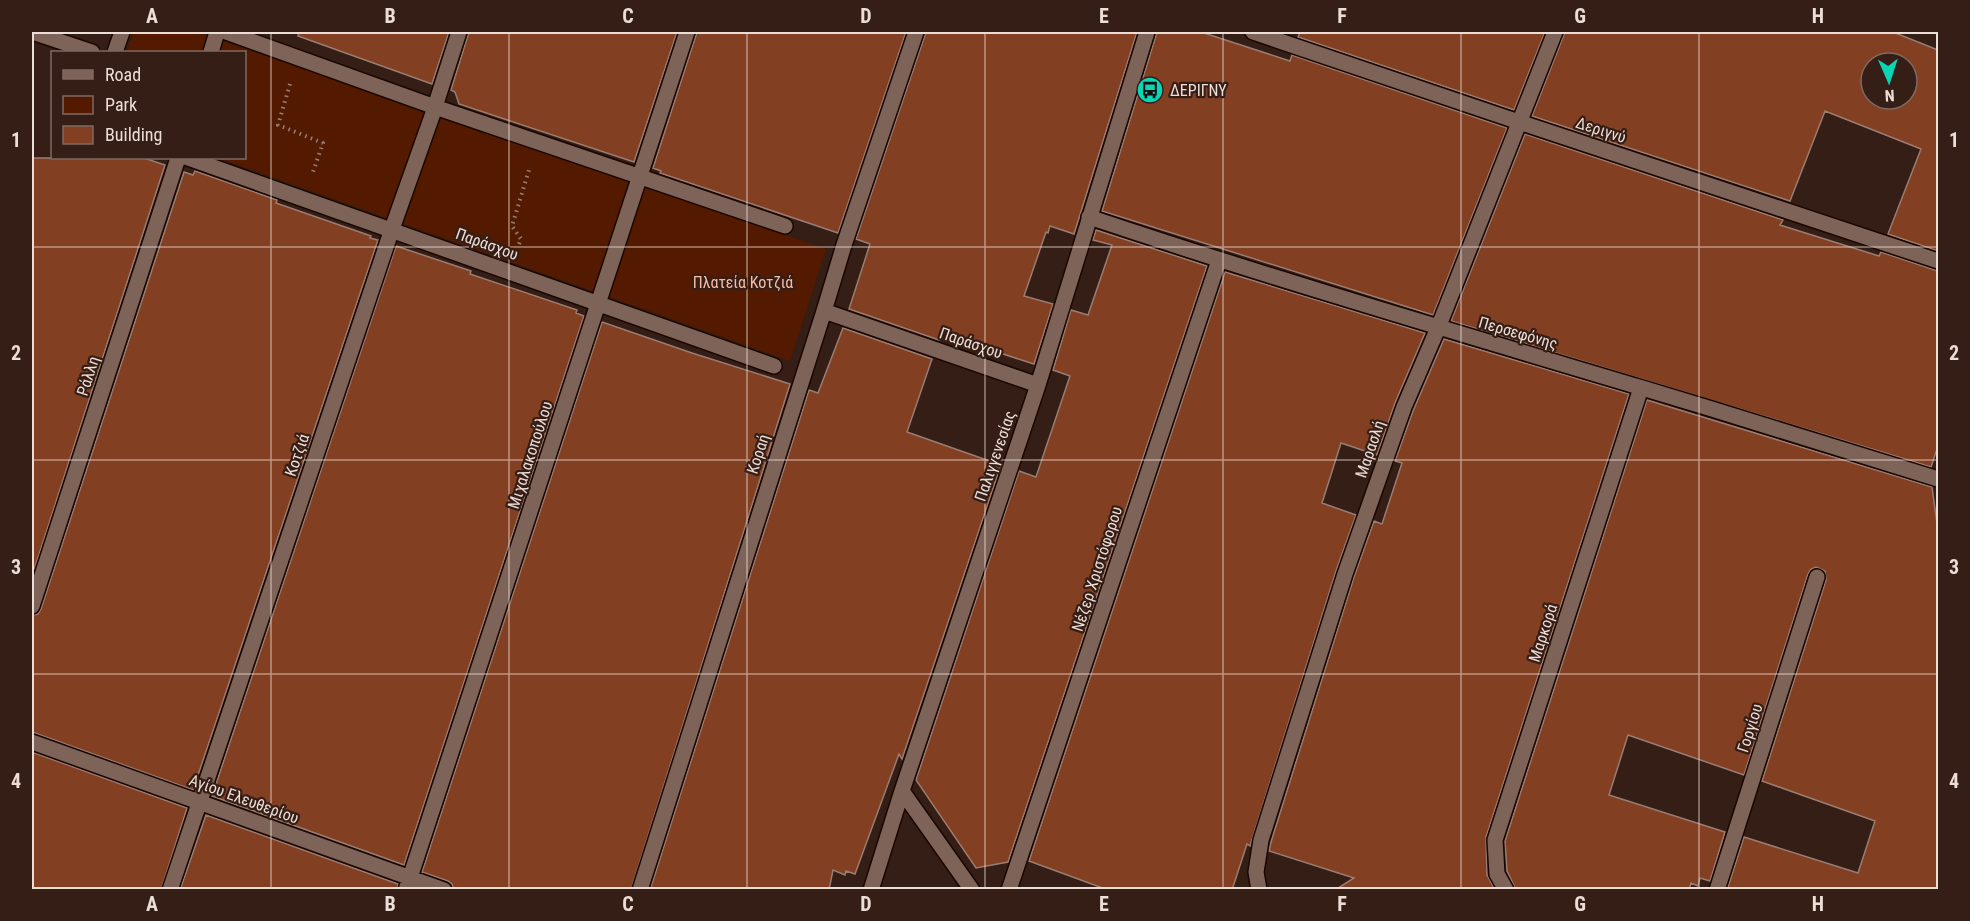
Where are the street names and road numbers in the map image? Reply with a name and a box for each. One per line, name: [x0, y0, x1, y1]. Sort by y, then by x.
street label: Δεριγνύ: [1574, 113, 1628, 147]
street label: Παράσχου: [453, 224, 521, 264]
street label: Περσεφόνης: [1476, 313, 1560, 353]
street label: Παράσχου: [937, 323, 1005, 363]
street label: Ράλλη: [73, 354, 103, 398]
street label: Μιχαλακοπούλου: [504, 399, 556, 511]
street label: Παλιγγενεσίας: [971, 408, 1019, 504]
street label: Μαρασλή: [1351, 418, 1389, 480]
street label: Κοτζιά: [281, 431, 313, 479]
street label: Κοραή: [743, 432, 773, 476]
street label: Nέζερ Χριστόφορου: [1068, 504, 1126, 634]
street label: Μαρκορά: [1525, 602, 1561, 664]
street label: Γοργίου: [1733, 701, 1767, 755]
street label: Αγίου Ελευθερίου: [187, 770, 301, 828]

